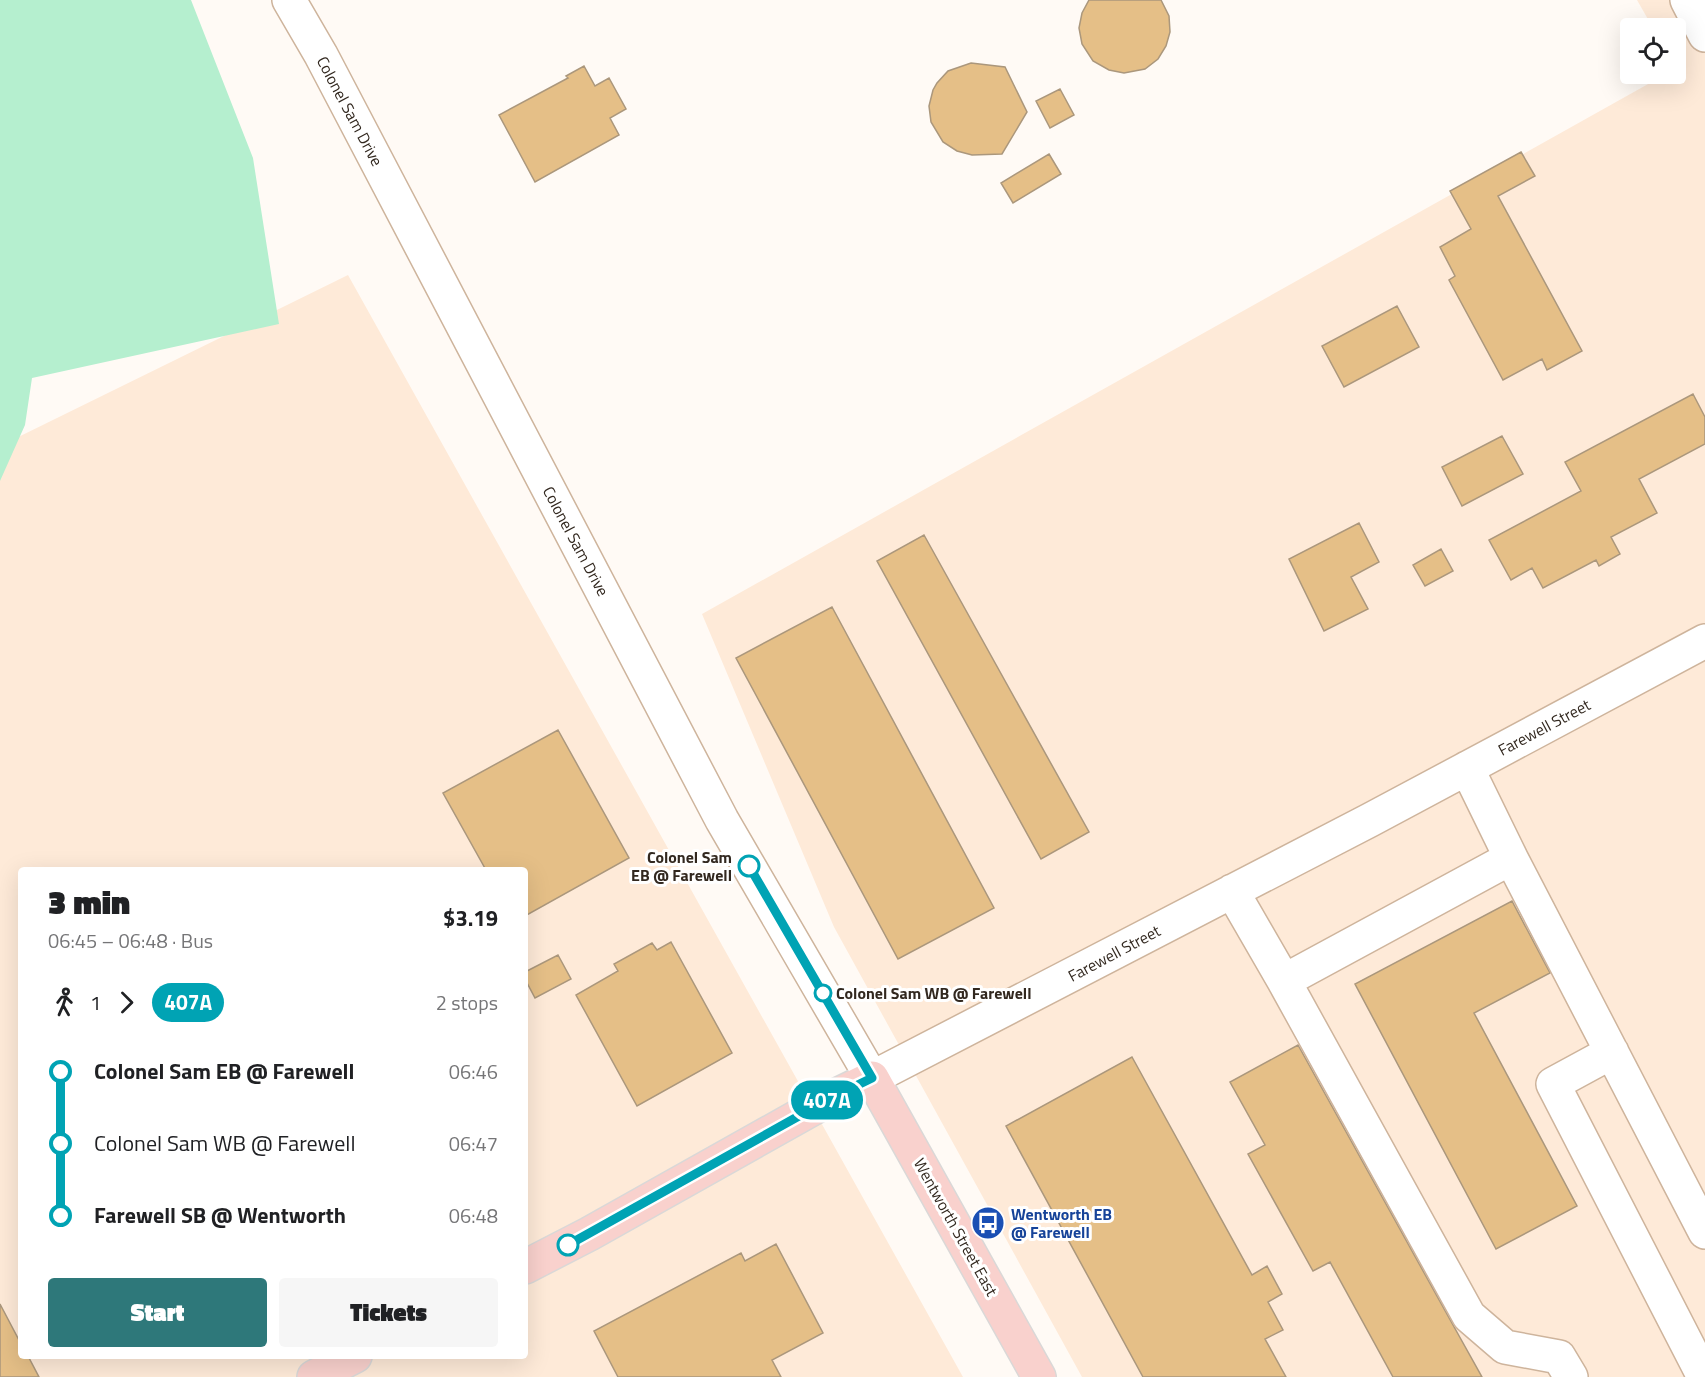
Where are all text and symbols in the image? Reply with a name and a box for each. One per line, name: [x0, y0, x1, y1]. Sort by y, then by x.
map controls: [1620, 18, 1686, 84]
button: locate: [1620, 18, 1686, 84]
street label: Colonel Sam Drive: [311, 52, 389, 170]
street label: Colonel Sam Drive: [537, 482, 615, 600]
street label: Farewell Street: [1493, 692, 1595, 761]
place label: Colonel Sam EB @ Farewell: [631, 845, 732, 887]
marker: Colonel Sam EB @ Farewell: [738, 855, 760, 877]
text: 3 min: [48, 877, 130, 927]
text: $3.19: [443, 901, 498, 935]
street label: Farewell Street: [1063, 918, 1165, 987]
text: 06:45 – 06:48 · Bus: [48, 925, 213, 956]
place label: Colonel Sam WB @ Farewell: [836, 981, 1031, 1005]
marker: Colonel Sam WB @ Farewell: [814, 984, 832, 1002]
icon: walk: [48, 986, 81, 1019]
icon: forward: [110, 986, 143, 1019]
text: 407A: [164, 986, 212, 1018]
text: 1: [90, 987, 101, 1018]
text: 2 stops: [436, 987, 498, 1018]
text: Colonel Sam EB @ Farewell: [94, 1054, 355, 1088]
text: 06:46: [449, 1056, 498, 1087]
line badge: 407A: [785, 1080, 869, 1120]
text: 407A: [803, 1084, 851, 1116]
text: Colonel Sam WB @ Farewell: [94, 1126, 356, 1160]
text: 06:47: [449, 1128, 498, 1159]
street label: Wentworth Street East: [908, 1154, 1004, 1301]
text: Farewell SB @ Wentworth: [94, 1198, 346, 1232]
text: 06:48: [449, 1200, 498, 1231]
place label: Wentworth EB @ Farewell: [1011, 1202, 1112, 1244]
bus stop icon: Wentworth EB @ Farewell: [970, 1205, 1006, 1241]
unlabelled marker: [557, 1234, 579, 1256]
button: Start: [48, 1278, 267, 1347]
button: Tickets: [279, 1278, 498, 1347]

